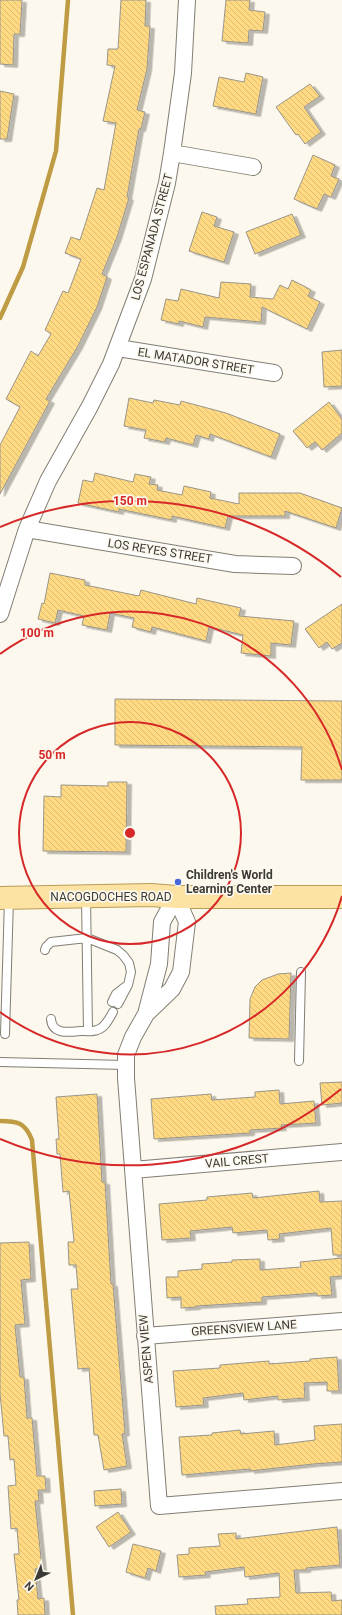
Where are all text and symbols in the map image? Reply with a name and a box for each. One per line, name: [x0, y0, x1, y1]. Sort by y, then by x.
street label: LOS ESPANADA STREET: [128, 172, 176, 302]
street label: EL MATADOR STREET: [137, 345, 255, 377]
text: 150 m: [113, 494, 147, 508]
street label: LOS REYES STREET: [107, 536, 213, 566]
text: 100 m: [20, 626, 54, 640]
text: 50 m: [38, 748, 66, 762]
centre of rings: [123, 826, 137, 840]
place label: Children's World Learning Center: [186, 868, 273, 896]
marker: Children's World Learning Center: [173, 877, 183, 887]
street label: NACOGDOCHES ROAD: [50, 890, 172, 904]
street label: VAIL CREST: [204, 1151, 270, 1171]
street label: ASPEN VIEW: [136, 1314, 156, 1384]
street label: GREENSVIEW LANE: [191, 1317, 298, 1339]
north arrow: [16, 1559, 56, 1599]
text: N: [22, 1578, 37, 1593]

